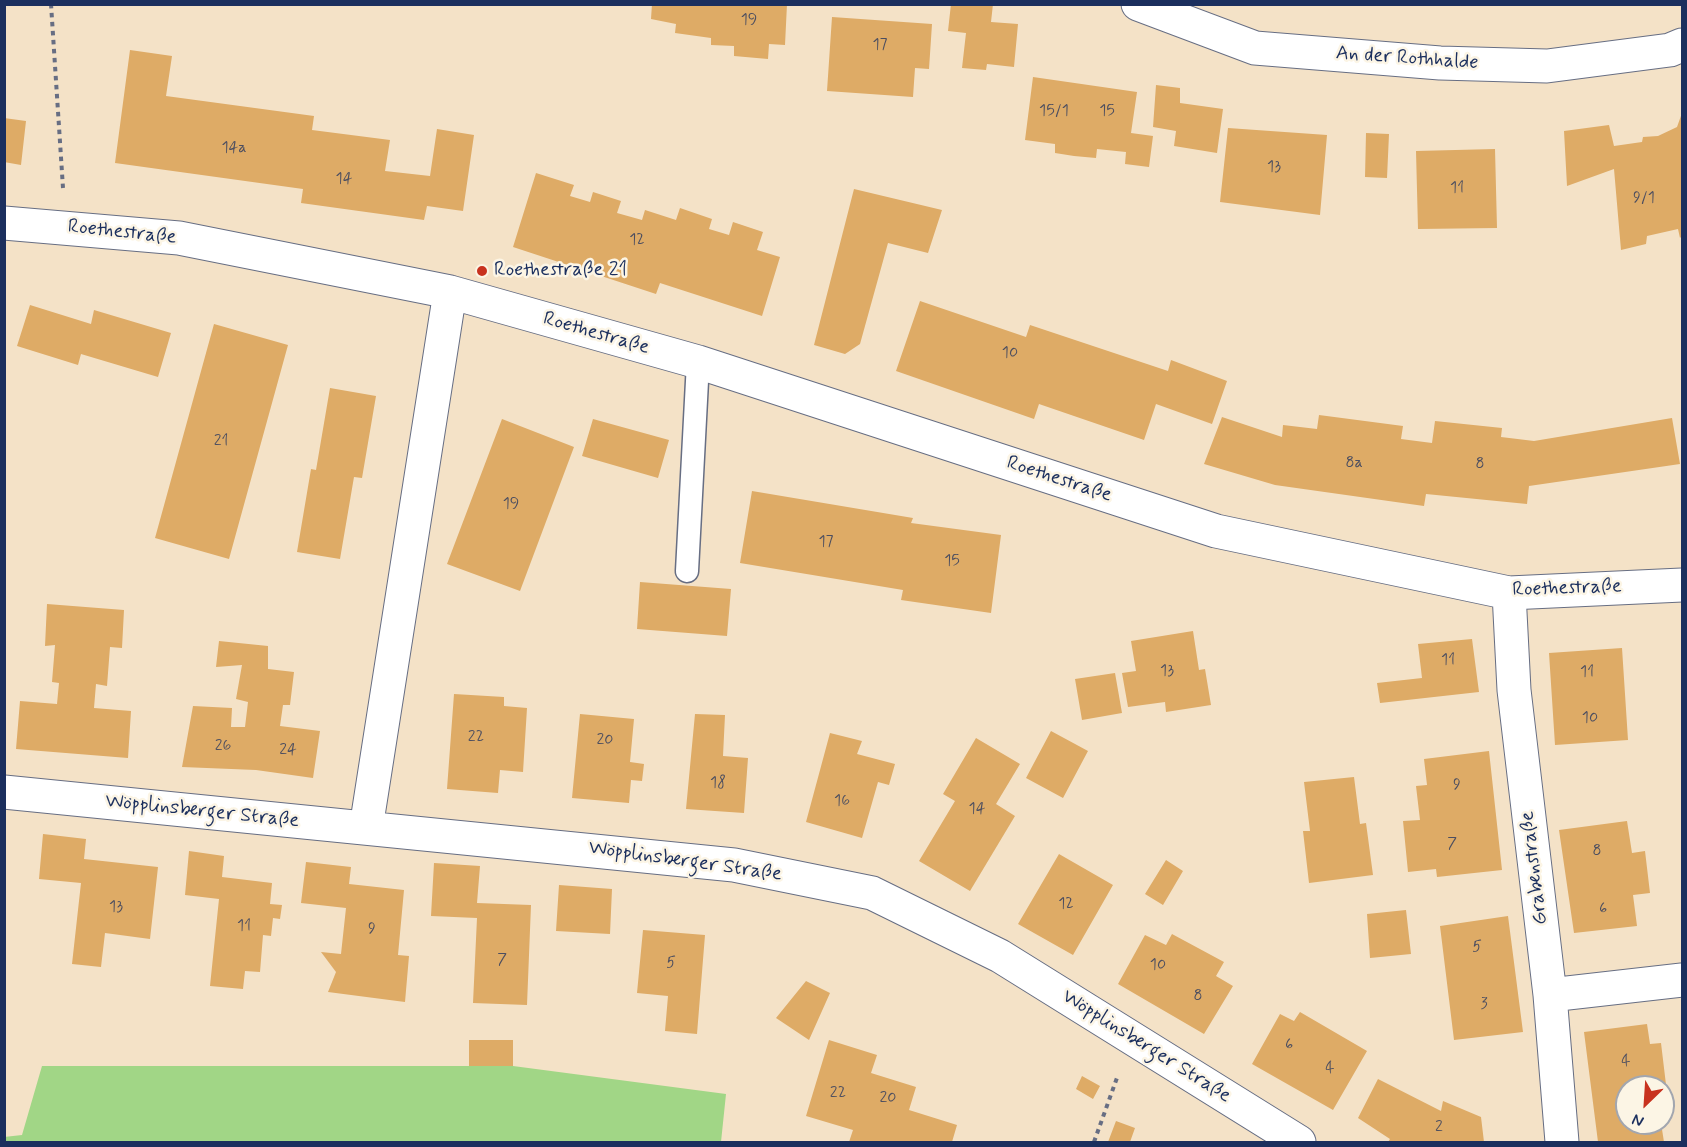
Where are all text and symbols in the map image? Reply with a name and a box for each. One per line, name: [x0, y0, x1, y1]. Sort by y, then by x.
house number: 19: [741, 11, 757, 31]
house number: 17: [872, 36, 888, 56]
street label: An der Rothhalde: [1335, 42, 1479, 76]
house number: 15/1: [1039, 102, 1069, 122]
house number: 15: [1099, 102, 1115, 122]
house number: 14a: [221, 139, 247, 159]
house number: 13: [1267, 158, 1281, 178]
house number: 14: [336, 170, 352, 190]
house number: 11: [1450, 179, 1464, 199]
house number: 9/1: [1633, 189, 1655, 209]
street label: Roethestraße: [66, 215, 178, 251]
house number: 12: [629, 231, 645, 251]
place label: Roethestraße 21: [494, 259, 627, 283]
marker: Roethestraße 21: [475, 264, 489, 278]
street label: Roethestraße: [540, 307, 652, 361]
house number: 10: [1002, 344, 1018, 364]
house number: 21: [214, 432, 228, 452]
street label: Roethestraße: [1003, 452, 1115, 508]
house number: 8a: [1345, 454, 1363, 474]
house number: 8: [1475, 455, 1485, 475]
house number: 19: [503, 495, 519, 515]
house number: 17: [818, 533, 834, 553]
house number: 15: [944, 552, 960, 572]
street label: Roethestraße: [1512, 575, 1622, 603]
house number: 11: [1441, 651, 1455, 671]
house number: 13: [1160, 662, 1174, 682]
house number: 11: [1580, 663, 1594, 683]
house number: 10: [1582, 709, 1598, 729]
house number: 22: [468, 728, 484, 748]
house number: 20: [597, 731, 613, 751]
house number: 26: [215, 737, 231, 757]
house number: 24: [279, 741, 297, 761]
house number: 18: [710, 774, 726, 794]
house number: 9: [1453, 776, 1461, 796]
street label: Wöpplinsberger Straße: [104, 790, 300, 834]
house number: 16: [834, 792, 850, 812]
house number: 14: [969, 800, 985, 820]
street label: Grabenstraße: [1516, 810, 1554, 926]
house number: 7: [1447, 835, 1457, 855]
street label: Wöpplinsberger Straße: [587, 837, 783, 887]
house number: 8: [1592, 842, 1602, 862]
house number: 12: [1058, 895, 1074, 915]
house number: 13: [109, 898, 123, 918]
house number: 6: [1599, 900, 1607, 920]
house number: 11: [237, 917, 251, 937]
house number: 9: [368, 920, 376, 940]
house number: 5: [1472, 938, 1482, 958]
house number: 7: [497, 951, 507, 971]
house number: 5: [666, 954, 676, 974]
house number: 10: [1150, 956, 1166, 976]
street label: Wöpplinsberger Straße: [1057, 985, 1235, 1109]
house number: 8: [1193, 987, 1203, 1007]
house number: 3: [1480, 995, 1488, 1015]
house number: 6: [1285, 1036, 1293, 1056]
house number: 4: [1621, 1052, 1631, 1072]
house number: 4: [1325, 1059, 1335, 1079]
north arrow: [1615, 1075, 1675, 1135]
house number: 22: [830, 1084, 846, 1104]
house number: 20: [880, 1089, 896, 1109]
text: N: [1629, 1108, 1647, 1132]
house number: 2: [1435, 1118, 1443, 1138]

